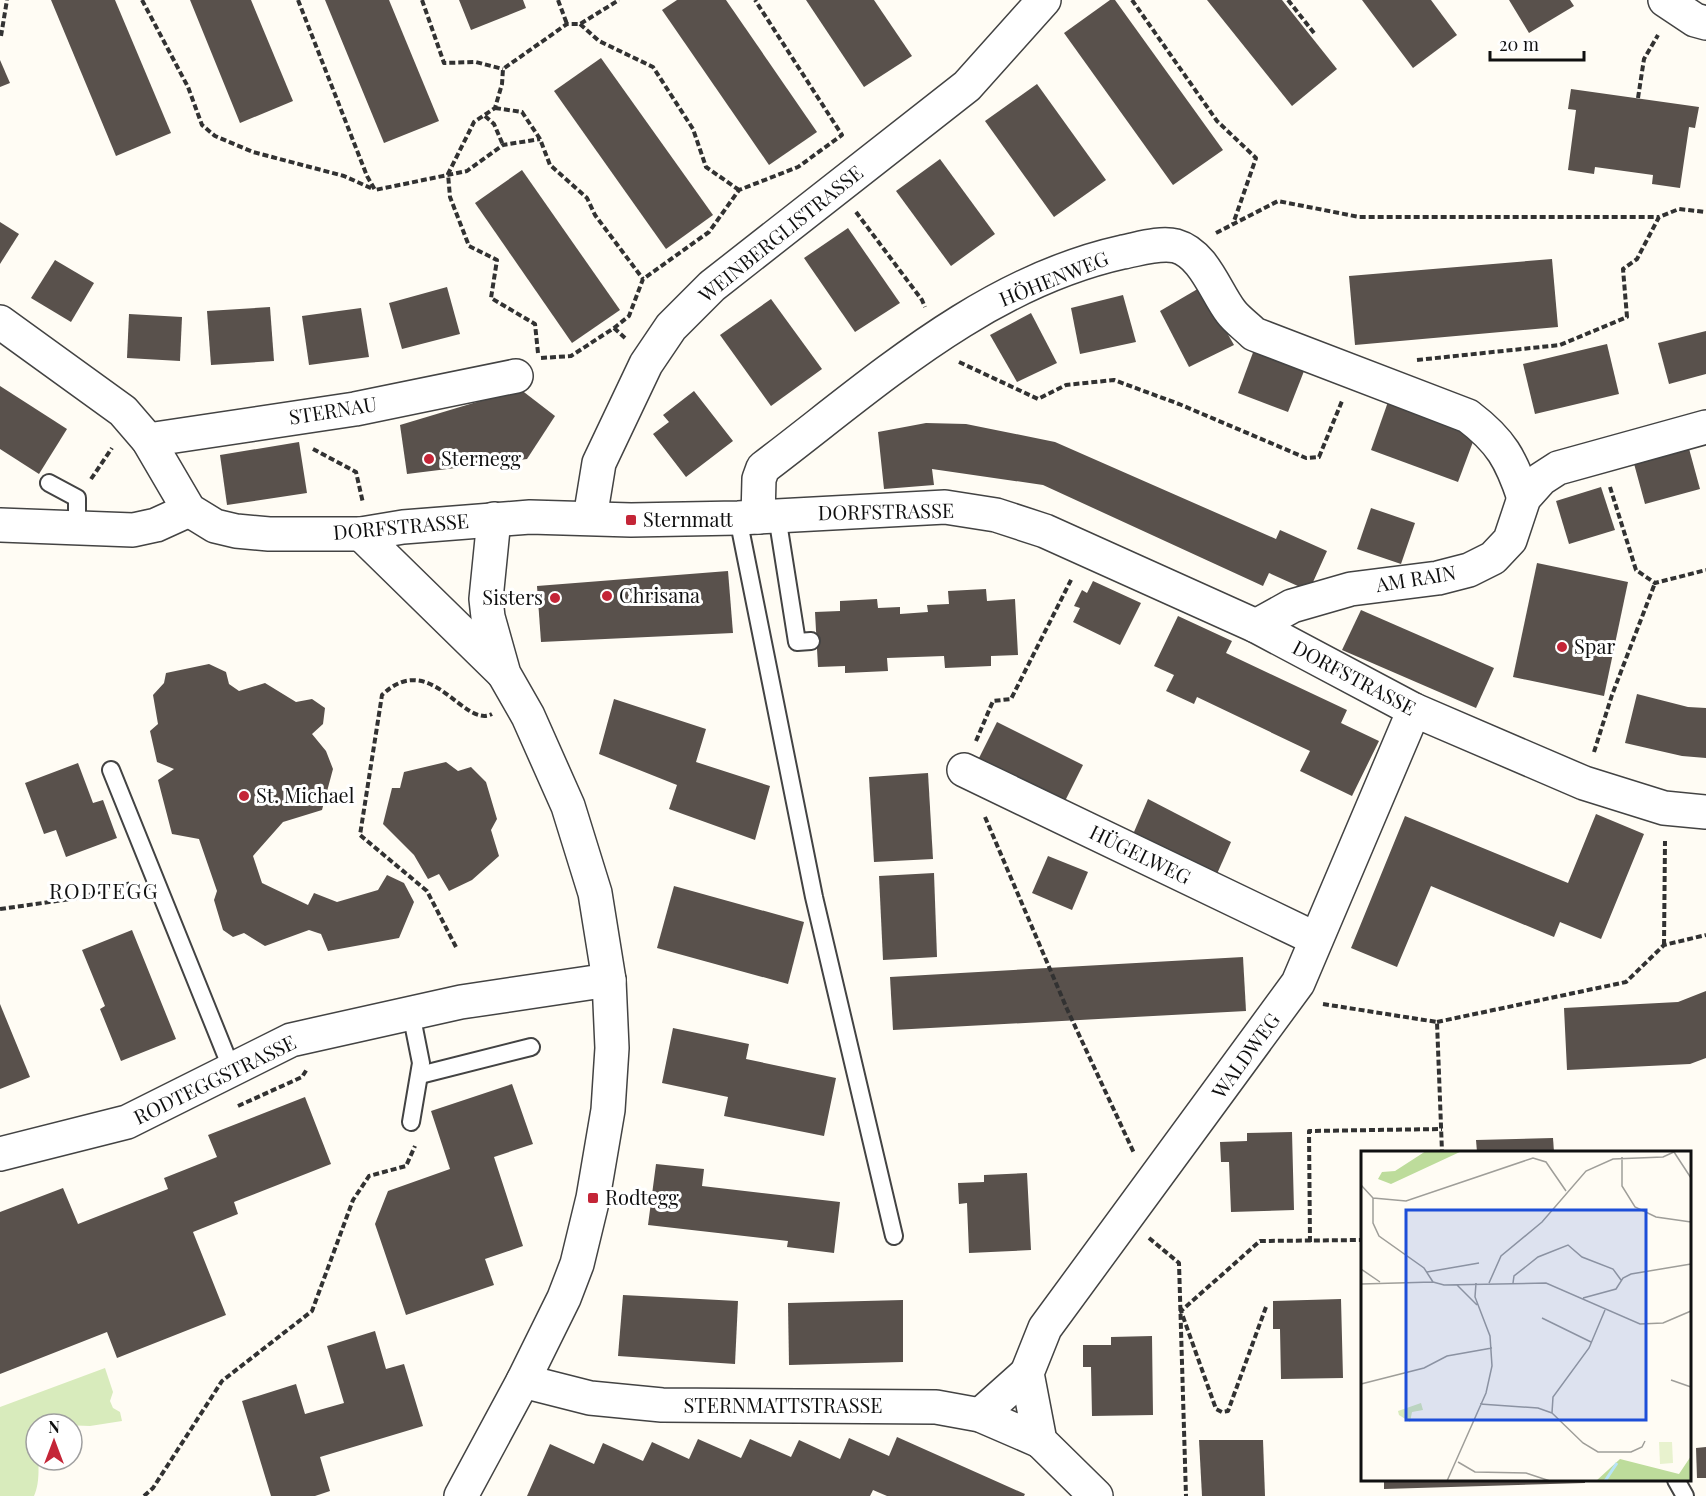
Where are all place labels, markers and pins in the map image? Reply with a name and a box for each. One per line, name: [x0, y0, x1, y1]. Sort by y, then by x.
place label: Sternegg: [441, 444, 522, 471]
marker: Sternegg: [422, 452, 436, 466]
place label: Sternmatt: [643, 505, 734, 532]
marker: Sternmatt: [624, 513, 638, 527]
place label: Chrisana: [619, 581, 700, 608]
place label: Sisters: [482, 583, 543, 610]
marker: Chrisana: [600, 589, 614, 603]
marker: Sisters: [548, 591, 562, 605]
place label: Spar: [1574, 632, 1615, 659]
marker: Spar: [1555, 640, 1569, 654]
place label: St. Michael: [256, 781, 355, 808]
marker: St. Michael: [237, 789, 251, 803]
place label: Rodtegg: [605, 1183, 679, 1210]
marker: Rodtegg: [586, 1191, 600, 1205]

